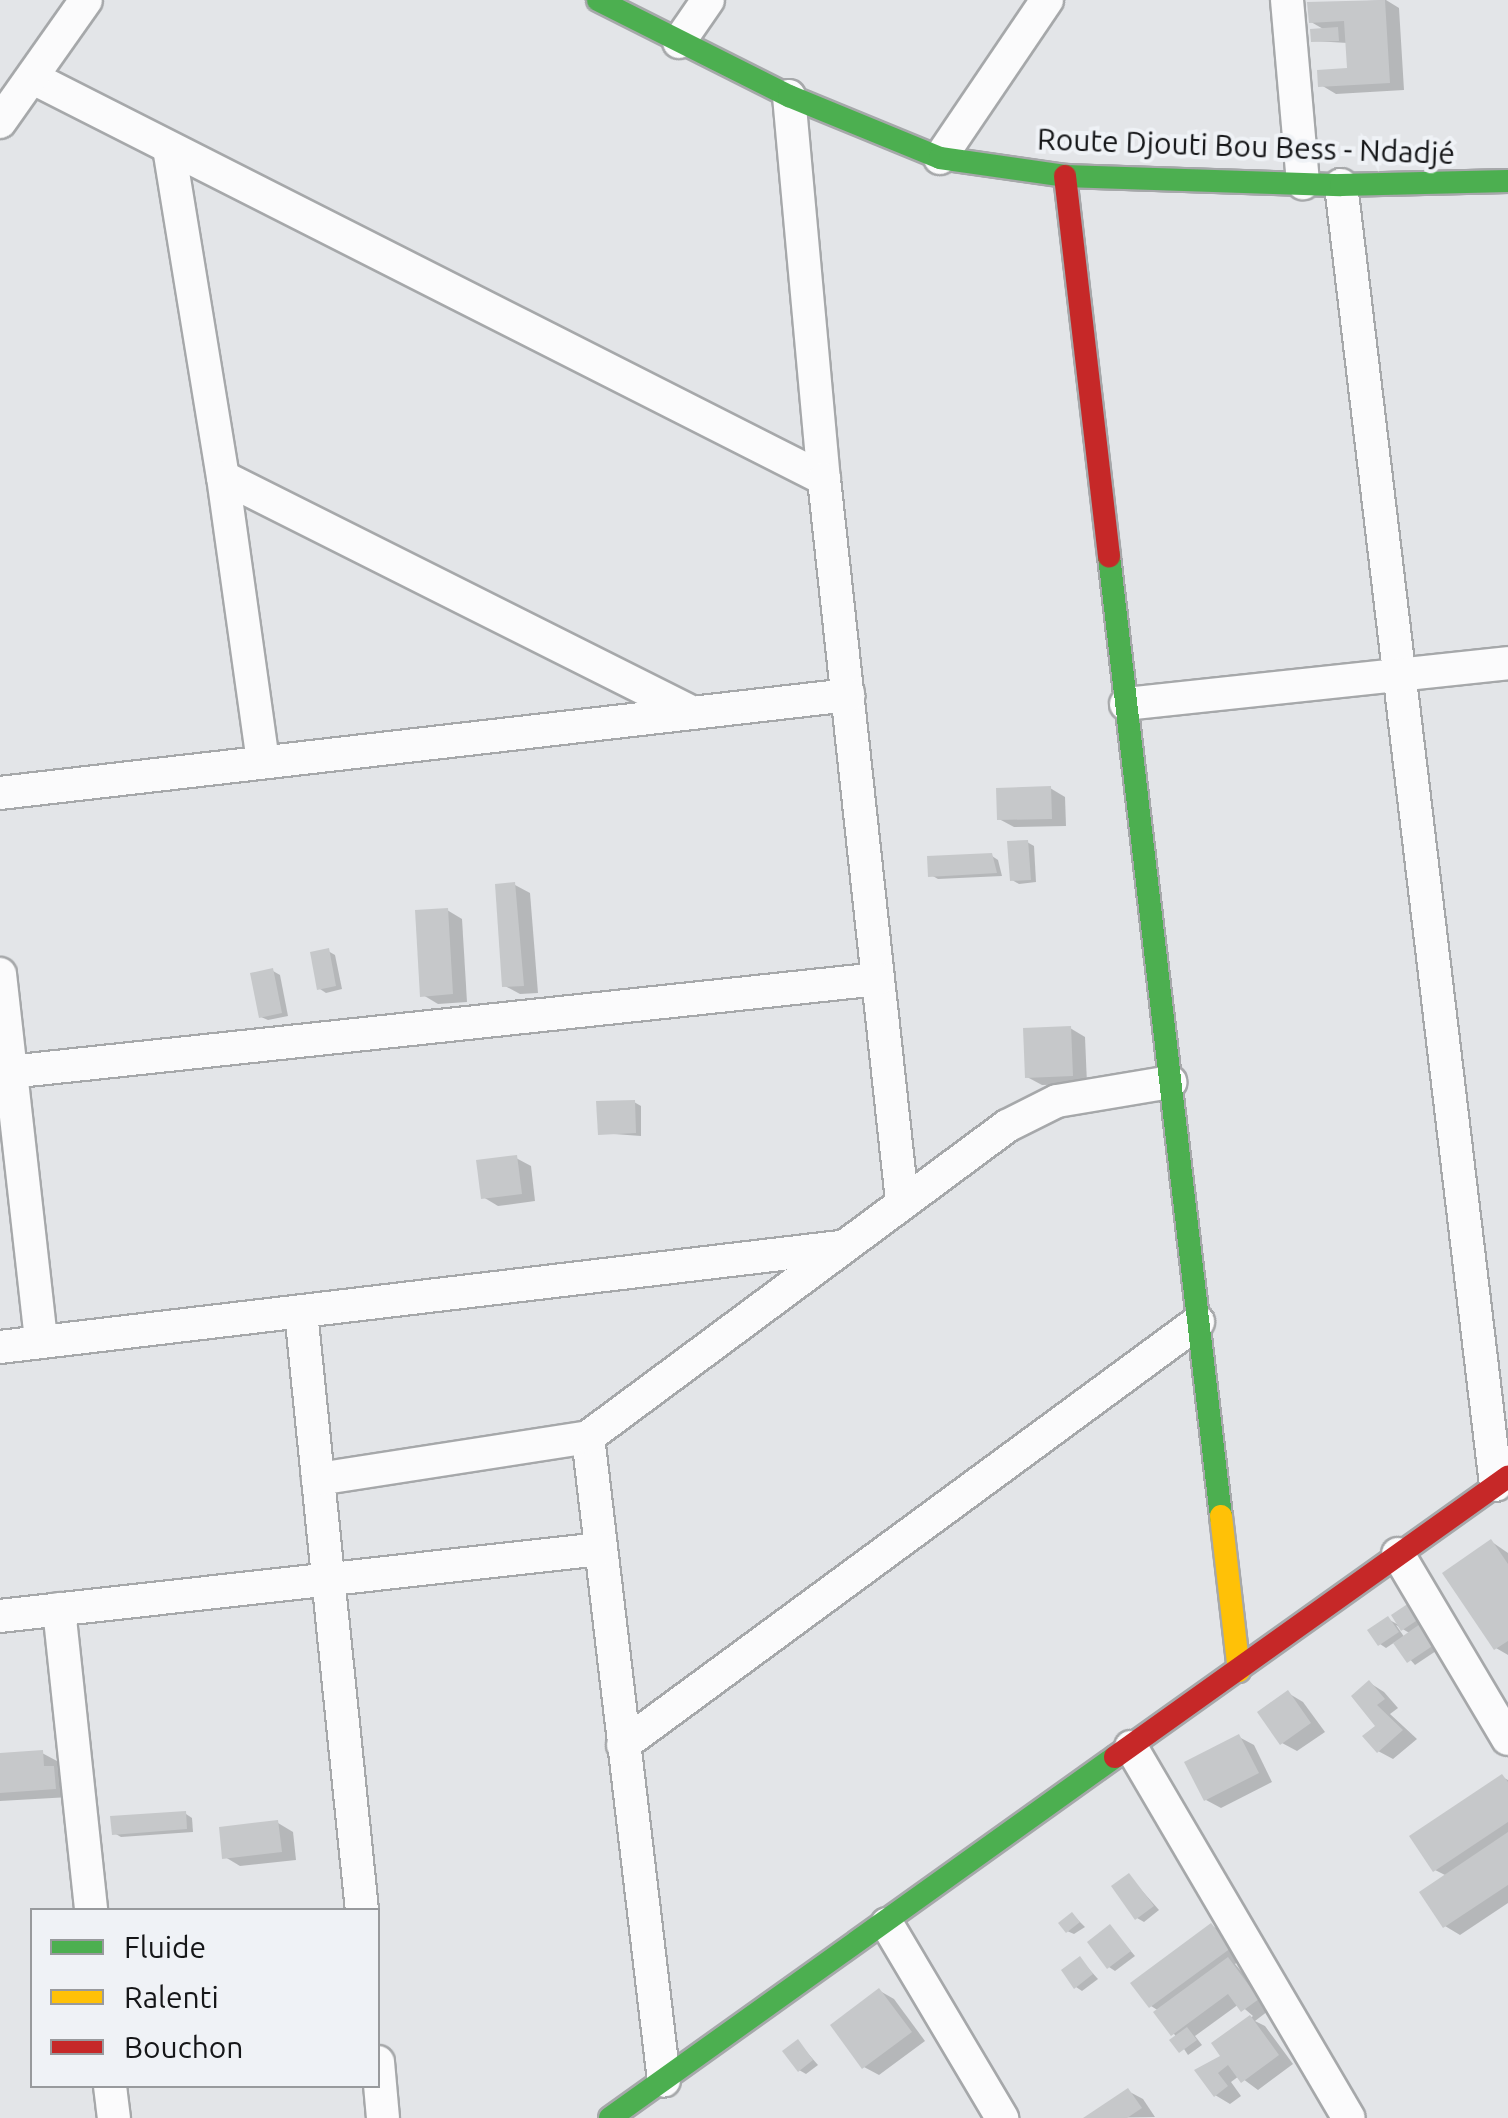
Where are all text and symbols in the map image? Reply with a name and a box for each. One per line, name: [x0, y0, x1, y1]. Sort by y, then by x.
street label: Route Djouti Bou Bess - Ndadjé: [1036, 121, 1456, 171]
legend: [30, 1908, 380, 2088]
text: Fluide: [124, 1930, 206, 1964]
text: Ralenti: [124, 1980, 219, 2014]
text: Bouchon: [124, 2030, 244, 2064]

